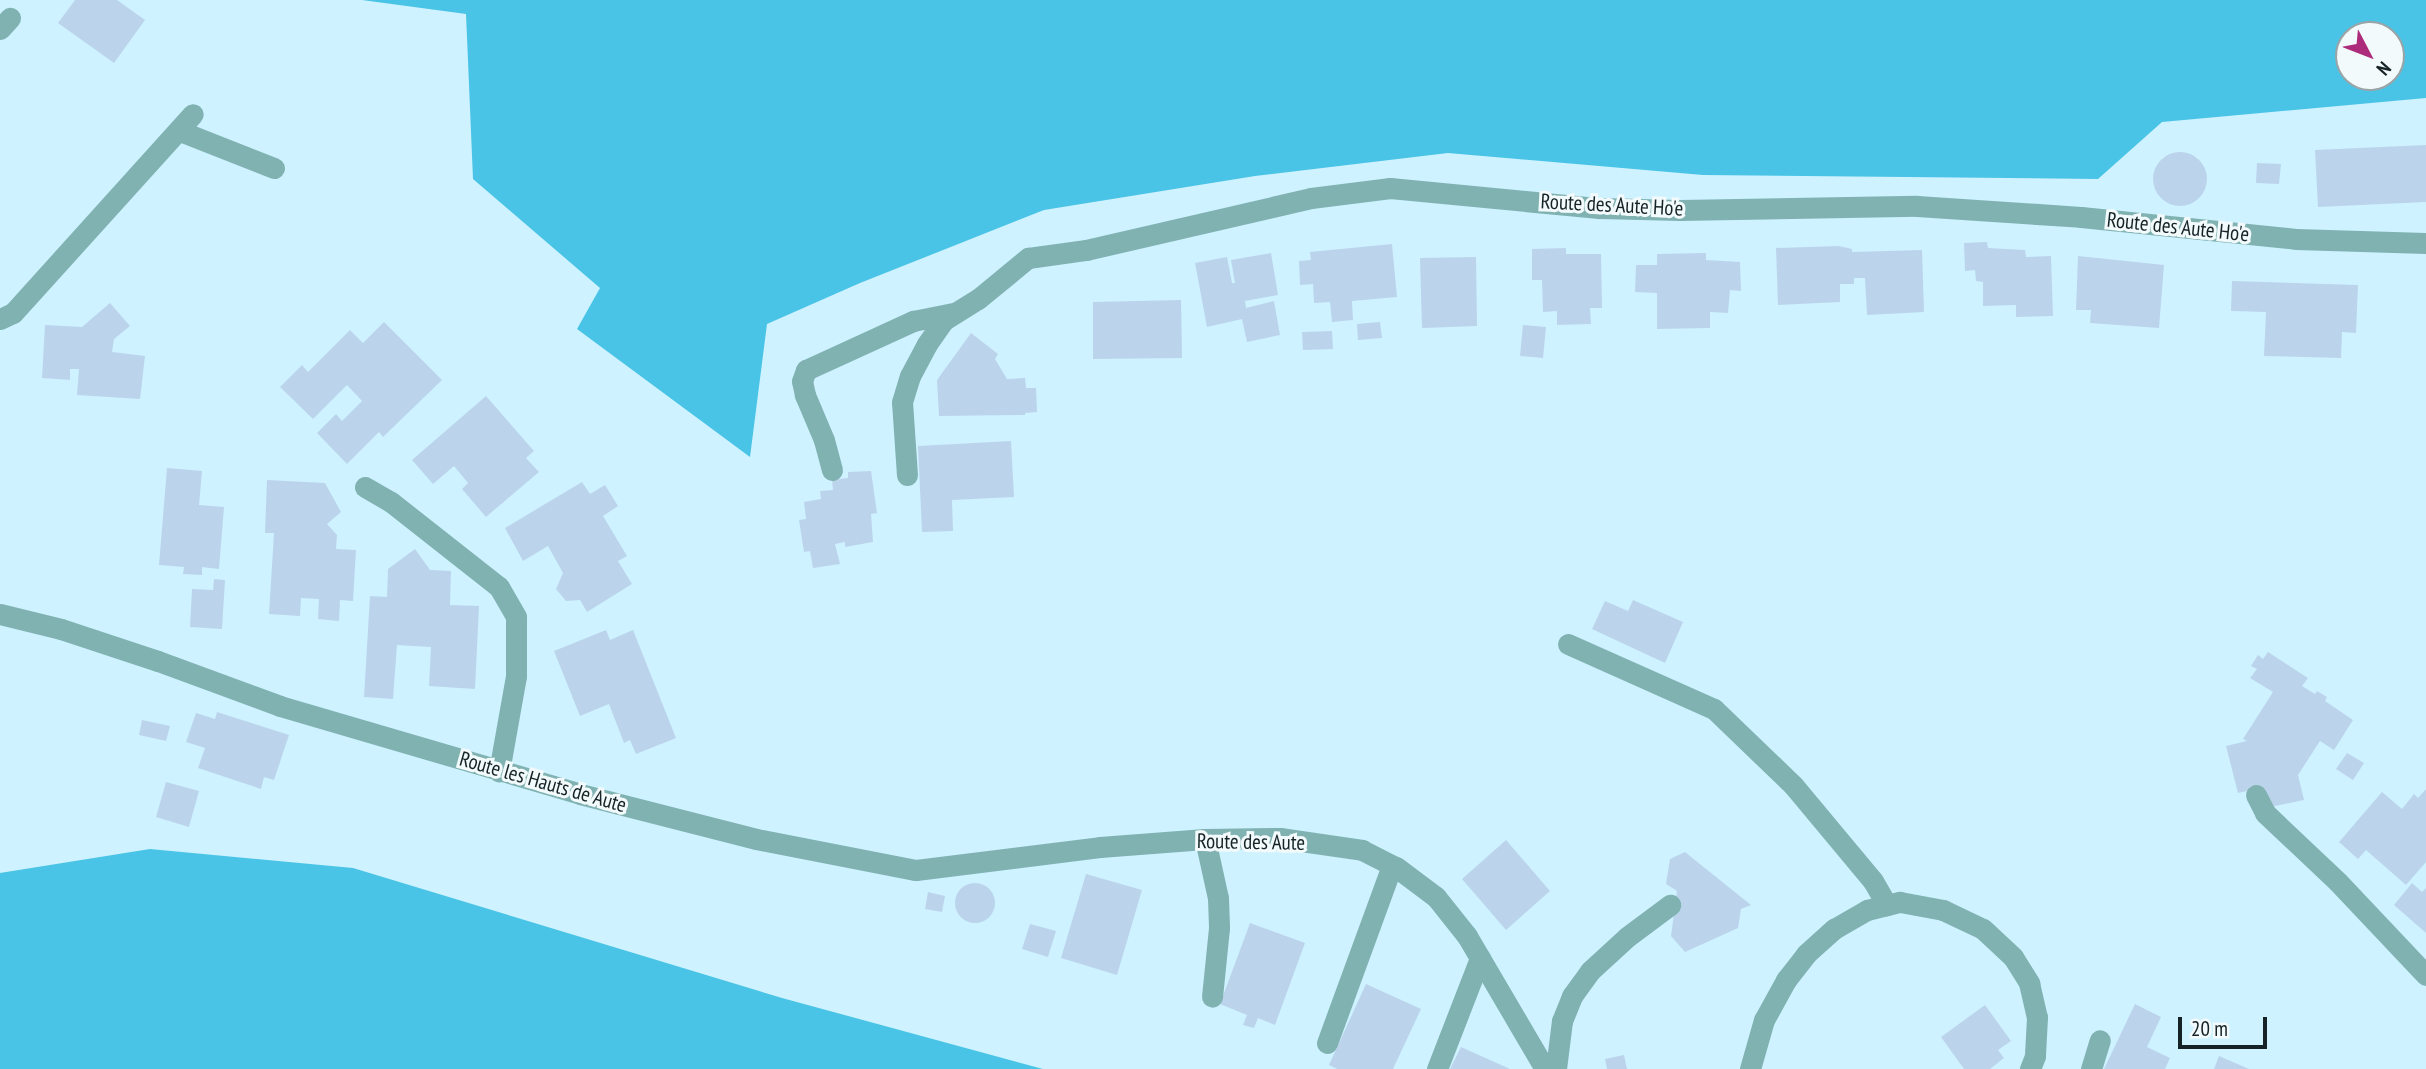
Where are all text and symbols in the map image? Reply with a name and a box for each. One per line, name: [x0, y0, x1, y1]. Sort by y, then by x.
north arrow: [2335, 21, 2405, 91]
text: N: [2372, 57, 2396, 81]
street label: Route des Aute Ho'e: [1540, 189, 1684, 221]
street label: Route des Aute Ho'e: [2105, 207, 2251, 247]
street label: Route les Hauts de Aute: [456, 746, 630, 818]
street label: Route des Aute: [1196, 828, 1306, 856]
scale bar: [2181, 1002, 2270, 1046]
text: 20 m: [2191, 1015, 2228, 1042]

